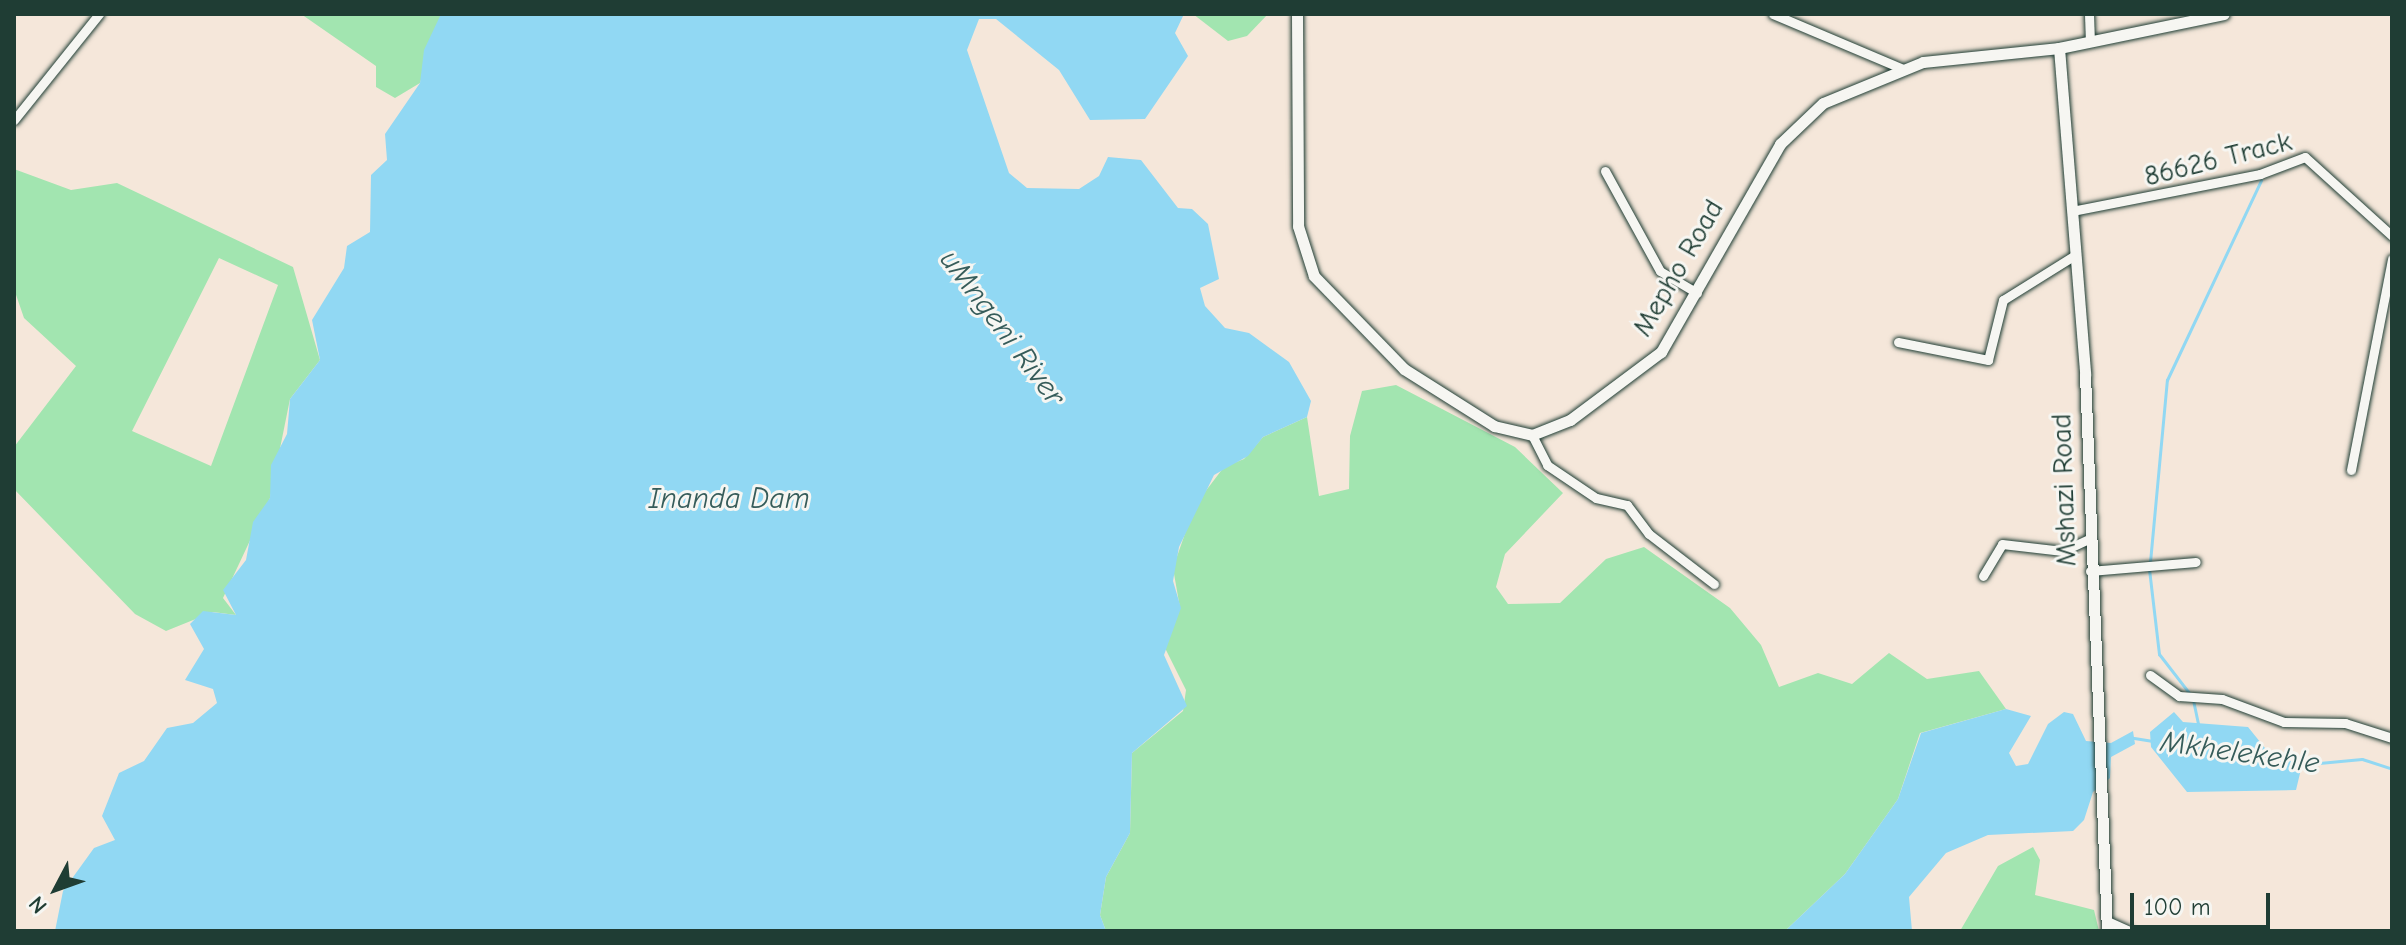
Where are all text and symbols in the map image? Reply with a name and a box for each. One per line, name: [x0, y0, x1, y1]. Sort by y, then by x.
street label: 86626 Track: [2141, 124, 2295, 194]
street label: Mepho Road: [1625, 194, 1731, 342]
water label: uMngeni River: [932, 243, 1072, 413]
street label: Mshazi Road: [2045, 413, 2083, 567]
water label: Inanda Dam: [648, 481, 810, 517]
water label: Mkhelekehle: [2158, 724, 2322, 782]
north arrow: [16, 849, 96, 929]
scale bar: [2134, 877, 2274, 927]
text: N: [23, 891, 52, 919]
text: 100 m: [2144, 893, 2211, 921]

